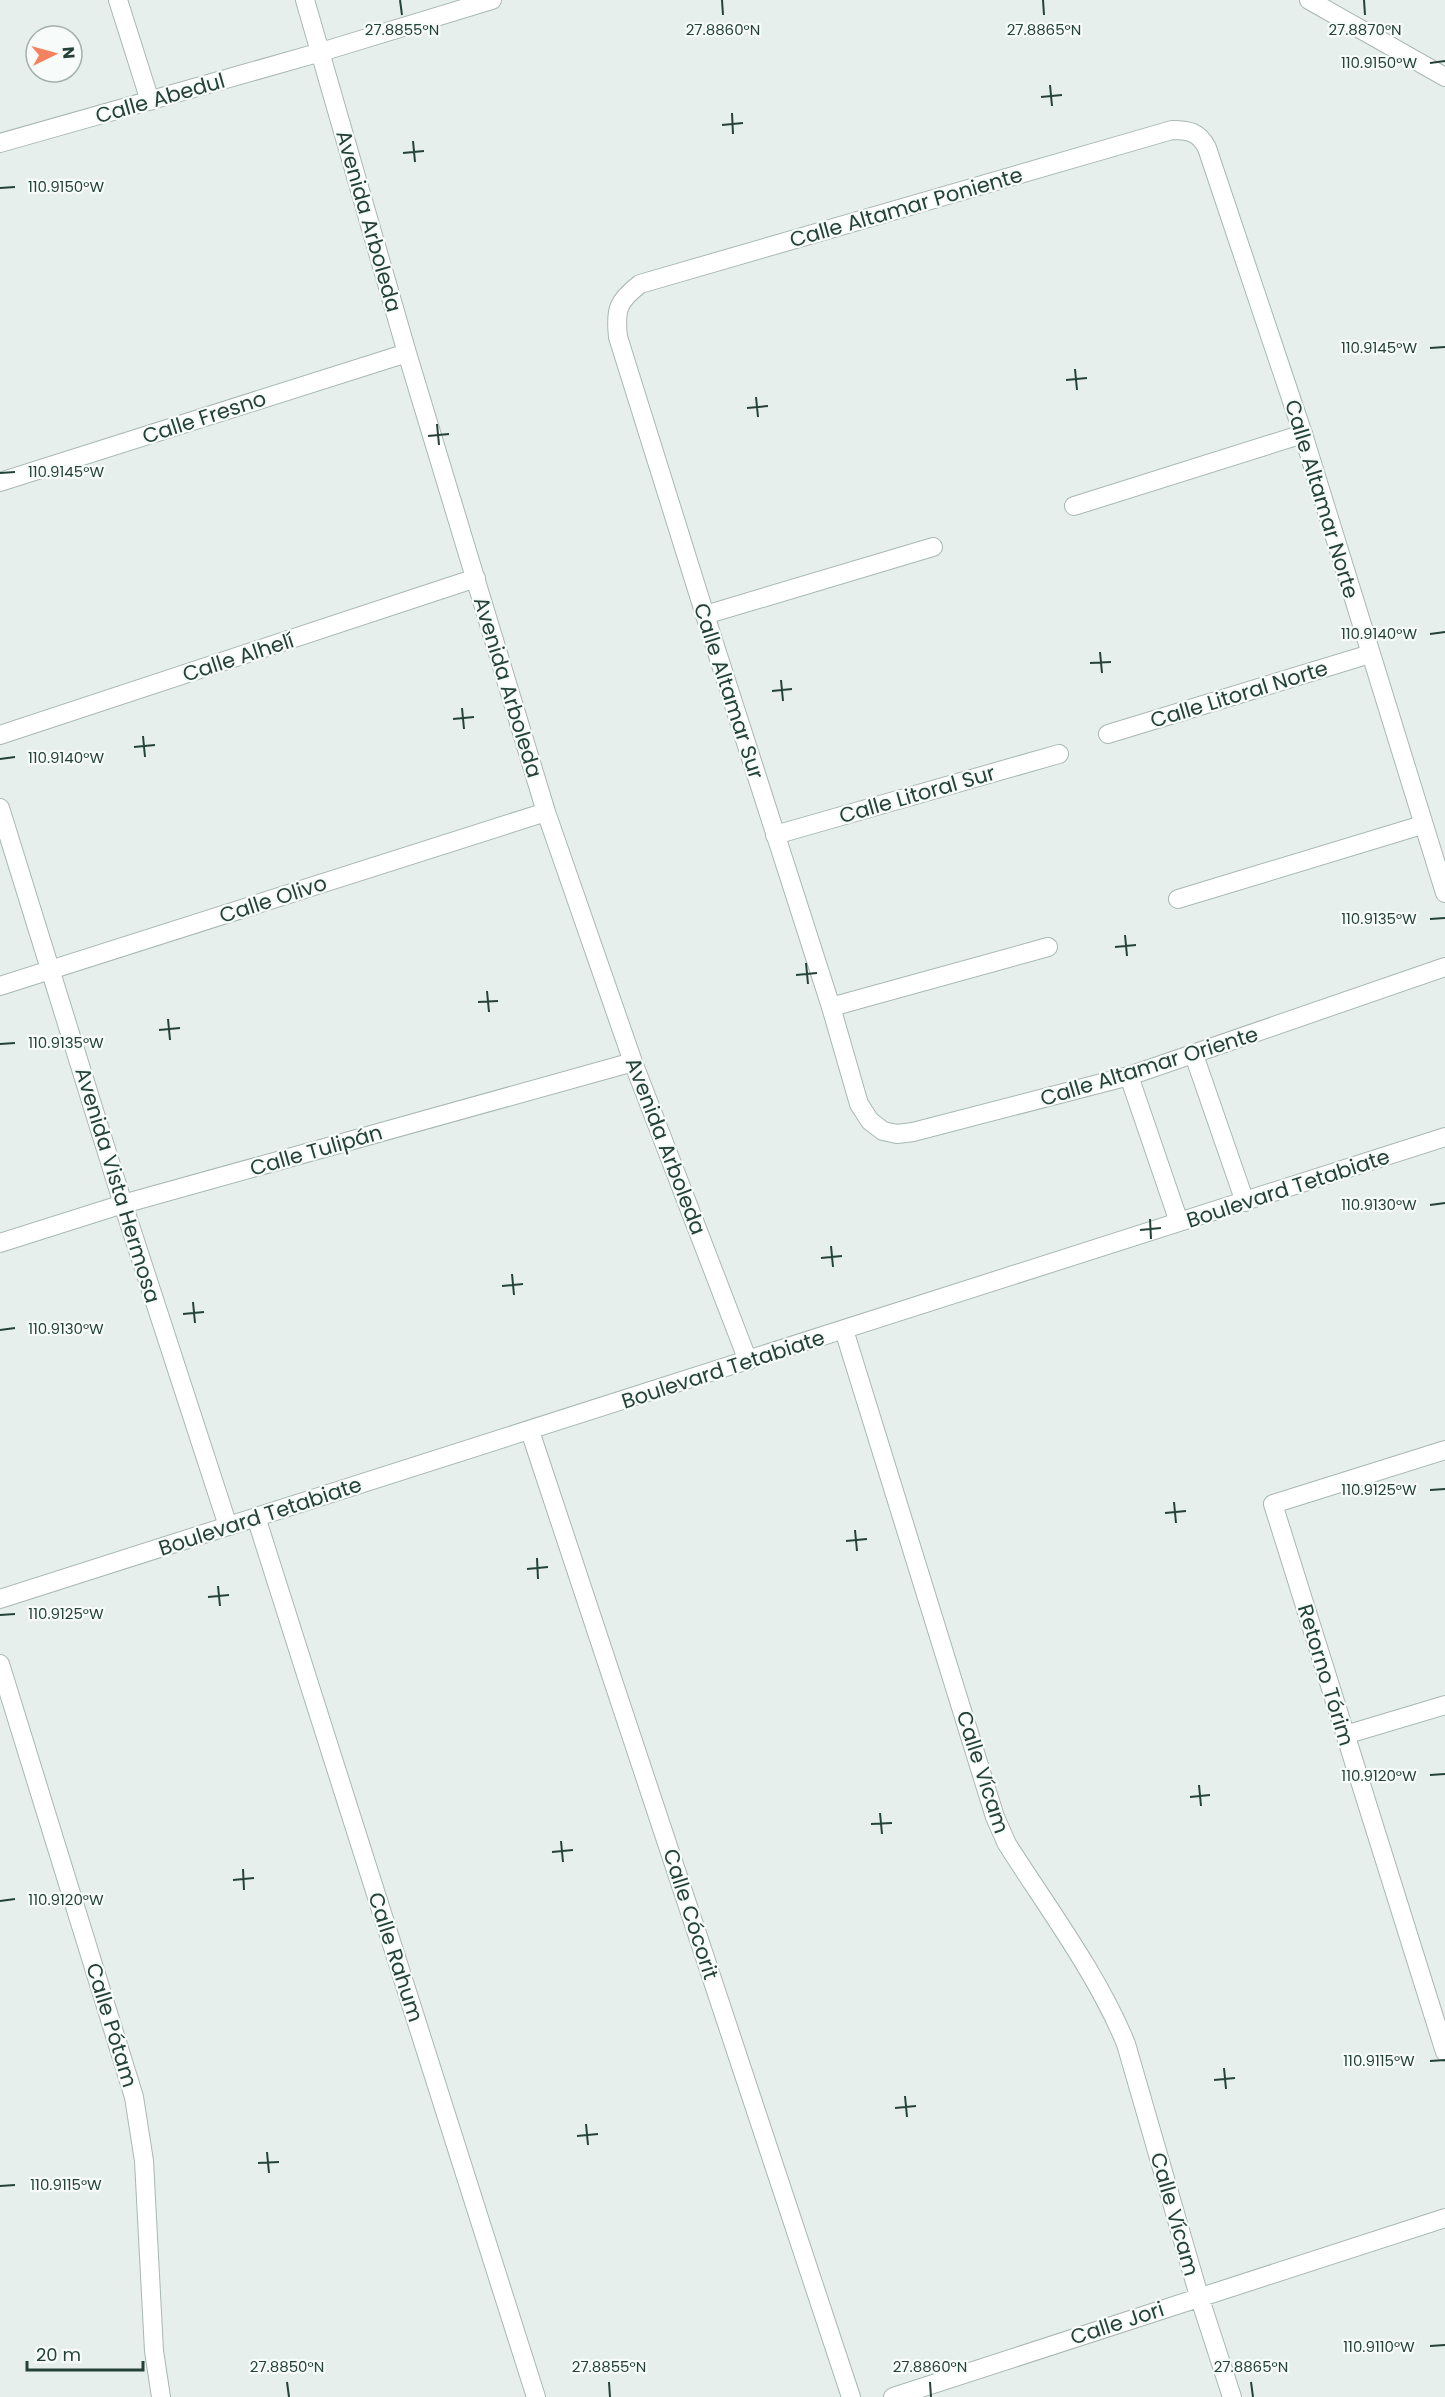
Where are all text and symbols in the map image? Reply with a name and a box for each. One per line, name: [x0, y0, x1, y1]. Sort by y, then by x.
text: 27.8855°N: [365, 19, 439, 40]
text: 27.8860°N: [686, 19, 760, 40]
text: 27.8865°N: [1007, 19, 1081, 40]
text: 27.8870°N: [1328, 19, 1402, 40]
north arrow: [24, 24, 84, 84]
text: N: [56, 46, 80, 60]
text: 110.9150°W: [1341, 52, 1417, 73]
street label: Calle Abedul: [92, 66, 228, 130]
street label: Avenida Arboleda: [329, 127, 409, 315]
street label: Calle Altamar Poniente: [786, 160, 1026, 254]
text: 110.9150°W: [28, 176, 104, 197]
text: 110.9145°W: [1341, 337, 1417, 358]
street label: Calle Fresno: [138, 383, 270, 451]
street label: Calle Altamar Norte: [1278, 396, 1366, 602]
text: 110.9145°W: [28, 461, 104, 482]
street label: Avenida Arboleda: [467, 593, 549, 781]
street label: Calle Altamar Sur: [687, 599, 771, 783]
text: 110.9140°W: [1341, 623, 1417, 644]
street label: Calle Alhelí: [179, 625, 297, 689]
street label: Calle Litoral Norte: [1147, 653, 1331, 735]
text: 110.9140°W: [28, 747, 104, 768]
street label: Calle Litoral Sur: [836, 758, 999, 830]
street label: Calle Olivo: [216, 868, 330, 930]
text: 110.9135°W: [1341, 908, 1417, 929]
street label: Calle Altamar Oriente: [1036, 1019, 1262, 1113]
text: 110.9135°W: [28, 1032, 104, 1053]
street label: Avenida Arboleda: [619, 1053, 713, 1239]
street label: Avenida Vista Hermosa: [68, 1064, 168, 1306]
street label: Calle Tulipán: [246, 1117, 386, 1183]
street label: Boulevard Tetabiate: [1183, 1141, 1393, 1235]
text: 110.9130°W: [1341, 1194, 1417, 1215]
text: 110.9130°W: [28, 1318, 104, 1339]
street label: Boulevard Tetabiate: [618, 1322, 828, 1416]
street label: Boulevard Tetabiate: [155, 1469, 365, 1563]
text: 110.9125°W: [1341, 1479, 1417, 1500]
street label: Retorno Tórim: [1291, 1601, 1361, 1749]
text: 110.9125°W: [28, 1603, 104, 1624]
street label: Calle Vícam: [950, 1707, 1016, 1837]
text: 110.9120°W: [1341, 1765, 1417, 1786]
street label: Calle Cócorit: [656, 1845, 726, 1983]
street label: Calle Rahum: [361, 1888, 431, 2026]
text: 110.9120°W: [28, 1889, 104, 1910]
street label: Calle Pótam: [79, 1959, 145, 2091]
text: 110.9115°W: [1343, 2050, 1415, 2071]
street label: Calle Vícam: [1144, 2149, 1206, 2279]
text: 110.9115°W: [30, 2174, 102, 2195]
street label: Calle Jori: [1066, 2294, 1168, 2352]
scale bar: [27, 2334, 142, 2372]
text: 110.9110°W: [1343, 2336, 1415, 2357]
text: 20 m: [36, 2342, 81, 2367]
text: 27.8850°N: [250, 2356, 324, 2377]
text: 27.8855°N: [572, 2356, 646, 2377]
text: 27.8860°N: [893, 2356, 967, 2377]
text: 27.8865°N: [1214, 2356, 1288, 2377]

